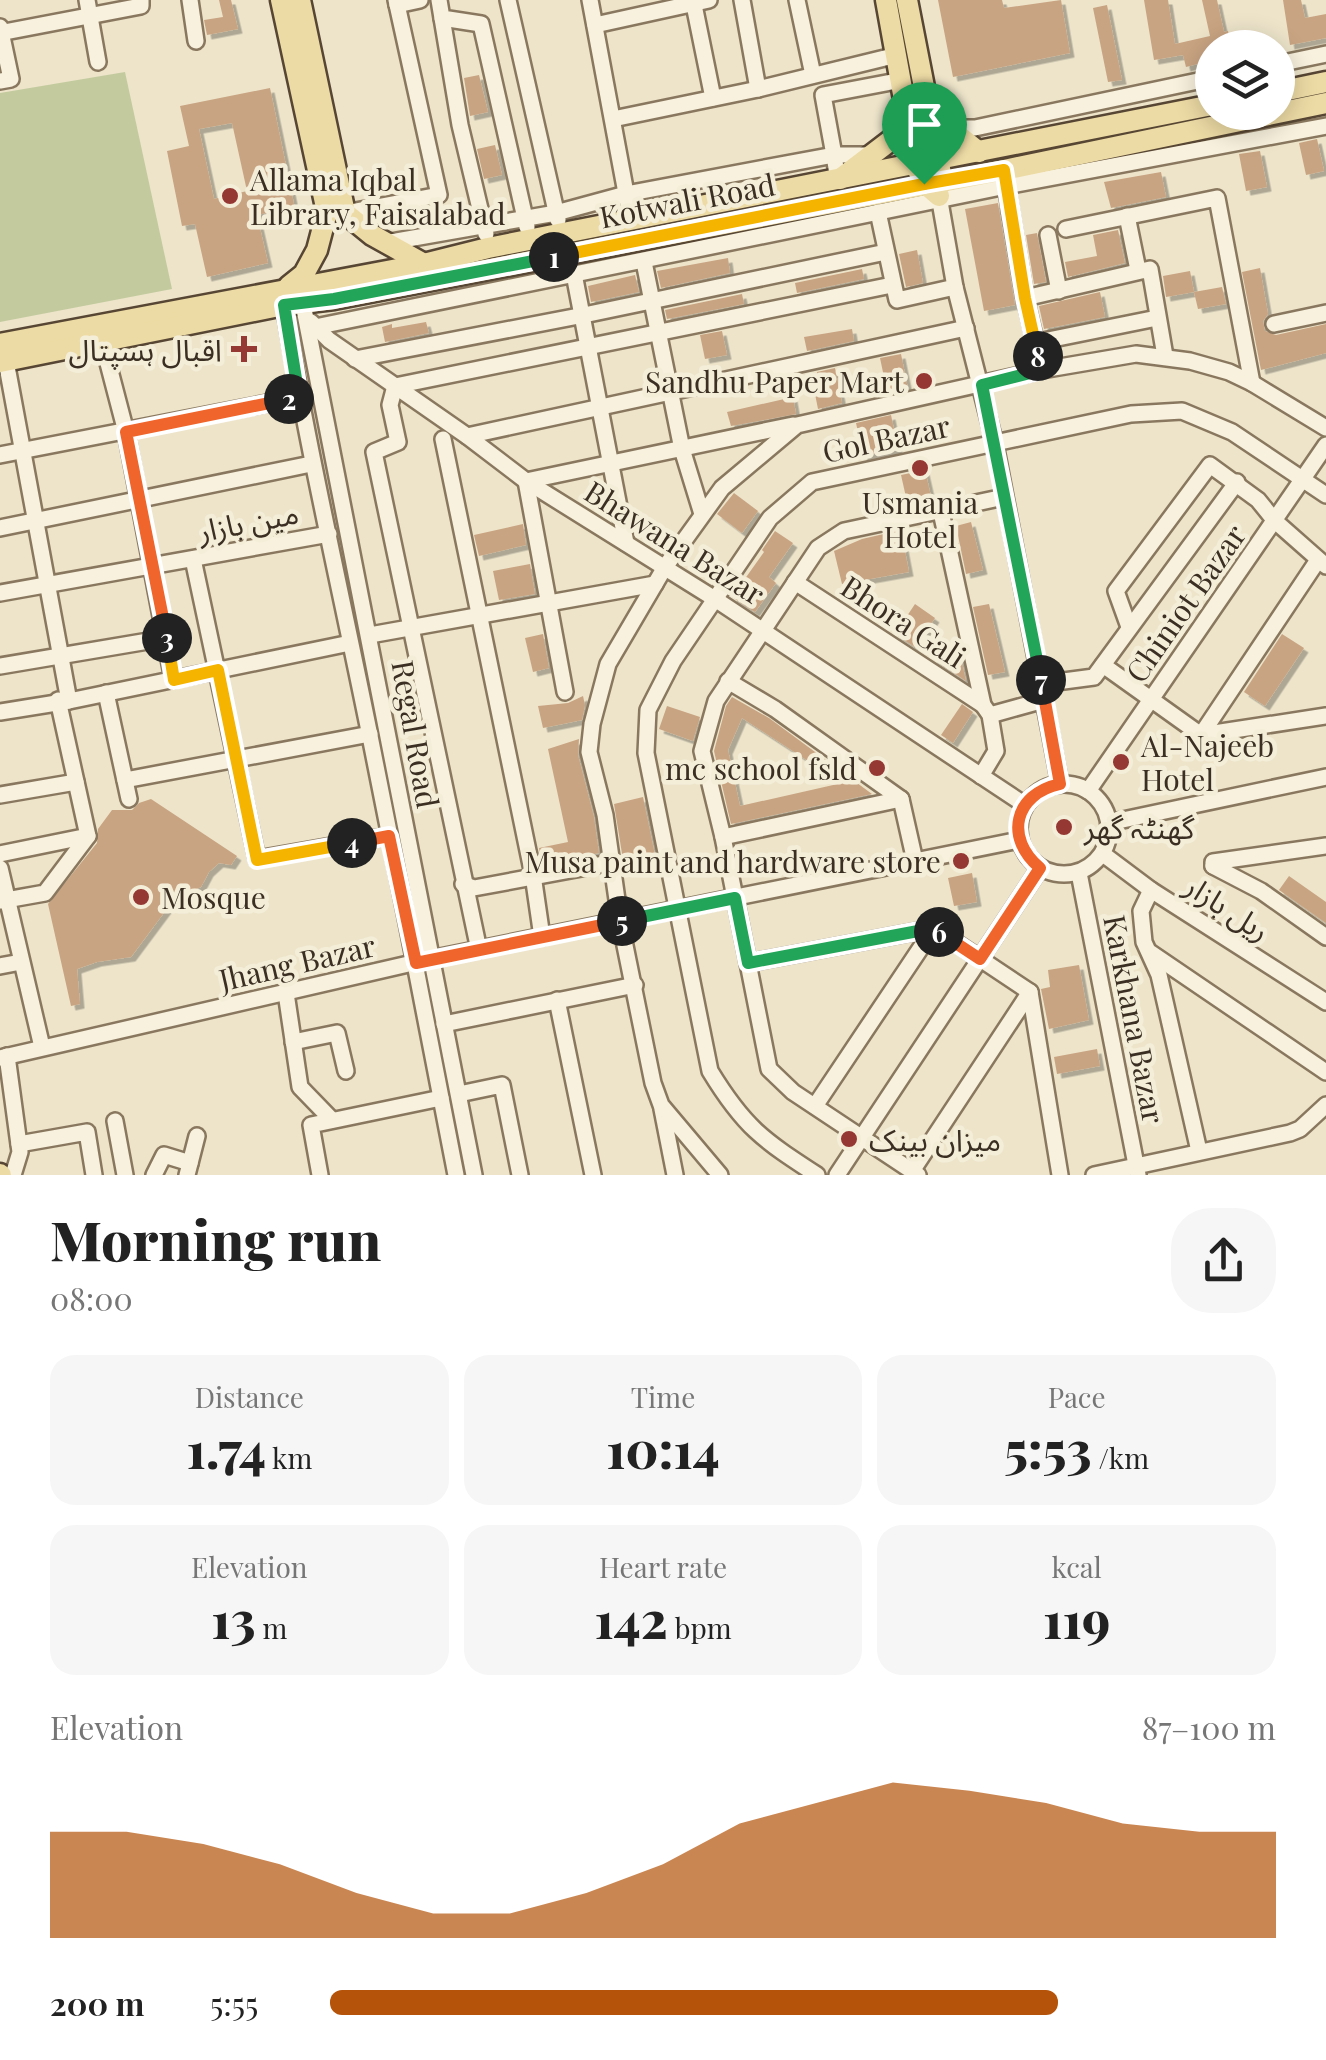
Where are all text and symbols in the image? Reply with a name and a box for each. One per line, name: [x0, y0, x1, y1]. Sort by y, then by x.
map controls: [1195, 30, 1295, 130]
button: layers: [1195, 30, 1295, 130]
pin: [882, 82, 967, 185]
icon: arrive: [897, 97, 952, 152]
place label: Allama Iqbal Library, Faisalabad: [249, 159, 506, 233]
street label: Kotwali Road: [596, 163, 778, 237]
marker: Allama Iqbal Library, Faisalabad: [219, 185, 241, 207]
pin: 1: [529, 232, 579, 282]
text: 1: [549, 238, 559, 275]
place label: اقبال ہسپتال: [69, 329, 222, 370]
pin: 8: [1013, 331, 1063, 381]
marker: اقبال ہسپتال: [231, 336, 257, 362]
text: 8: [1030, 337, 1046, 374]
place label: Sandhu Paper Mart: [645, 361, 904, 401]
marker: Sandhu Paper Mart: [913, 370, 935, 392]
pin: 2: [264, 374, 314, 424]
text: 2: [282, 380, 296, 417]
street label: Gol Bazar: [819, 405, 953, 471]
marker: Usmania Hotel: [909, 457, 931, 479]
street label: Bhawana Bazar: [578, 471, 772, 613]
place label: Usmania Hotel: [862, 482, 978, 556]
street label: مین بازار: [193, 492, 302, 551]
street label: Chiniot Bazar: [1116, 516, 1254, 690]
street label: Bhora Gali: [834, 566, 974, 676]
pin: 3: [142, 613, 192, 663]
text: 3: [160, 619, 174, 656]
pin: 7: [1016, 655, 1066, 705]
street label: Regal Road: [383, 657, 449, 811]
text: 7: [1035, 661, 1047, 698]
place label: Al-Najeeb Hotel: [1140, 725, 1274, 799]
place label: mc school fsld: [665, 748, 857, 788]
marker: Al-Najeeb Hotel: [1110, 751, 1132, 773]
marker: mc school fsld: [866, 757, 888, 779]
place label: گھنٹہ گھر: [1083, 807, 1195, 847]
marker: گھنٹہ گھر: [1053, 816, 1075, 838]
pin: 4: [327, 818, 377, 868]
text: 4: [345, 824, 359, 861]
place label: Musa paint and hardware store: [524, 841, 941, 881]
marker: Musa paint and hardware store: [950, 850, 972, 872]
street label: ریل بازار: [1177, 864, 1278, 949]
place label: Mosque: [161, 877, 266, 917]
marker: Mosque: [130, 886, 152, 908]
pin: 5: [597, 896, 647, 946]
text: 5: [616, 902, 628, 939]
pin: 6: [914, 907, 964, 957]
street label: Karkhana Bazar: [1095, 911, 1175, 1127]
text: 6: [931, 913, 947, 950]
street label: Jhang Bazar: [214, 925, 379, 1000]
place label: میزان بینک: [869, 1119, 1001, 1159]
marker: میزان بینک: [838, 1128, 860, 1150]
text: Morning run: [50, 1201, 381, 1275]
button: share: [1171, 1208, 1276, 1313]
text: 08:00: [50, 1276, 133, 1319]
text: Distance: [195, 1378, 304, 1415]
text: Time: [631, 1378, 695, 1415]
text: Pace: [1048, 1378, 1106, 1415]
text: 1.74: [186, 1415, 266, 1482]
text: 10:14: [606, 1415, 720, 1482]
text: 5:53: [1004, 1415, 1091, 1482]
text: km: [266, 1439, 312, 1476]
text: /km: [1091, 1439, 1149, 1476]
text: Elevation: [191, 1548, 308, 1585]
text: Heart rate: [599, 1548, 727, 1585]
text: kcal: [1052, 1548, 1102, 1585]
text: 13: [211, 1585, 256, 1652]
text: 142: [594, 1585, 668, 1652]
text: 119: [1043, 1585, 1110, 1652]
text: m: [256, 1609, 287, 1646]
text: bpm: [668, 1609, 732, 1646]
text: Elevation: [50, 1705, 183, 1748]
text: 87–100 m: [1142, 1705, 1276, 1748]
text: 200 m: [50, 1981, 144, 2024]
text: 5:55: [210, 1981, 258, 2024]

